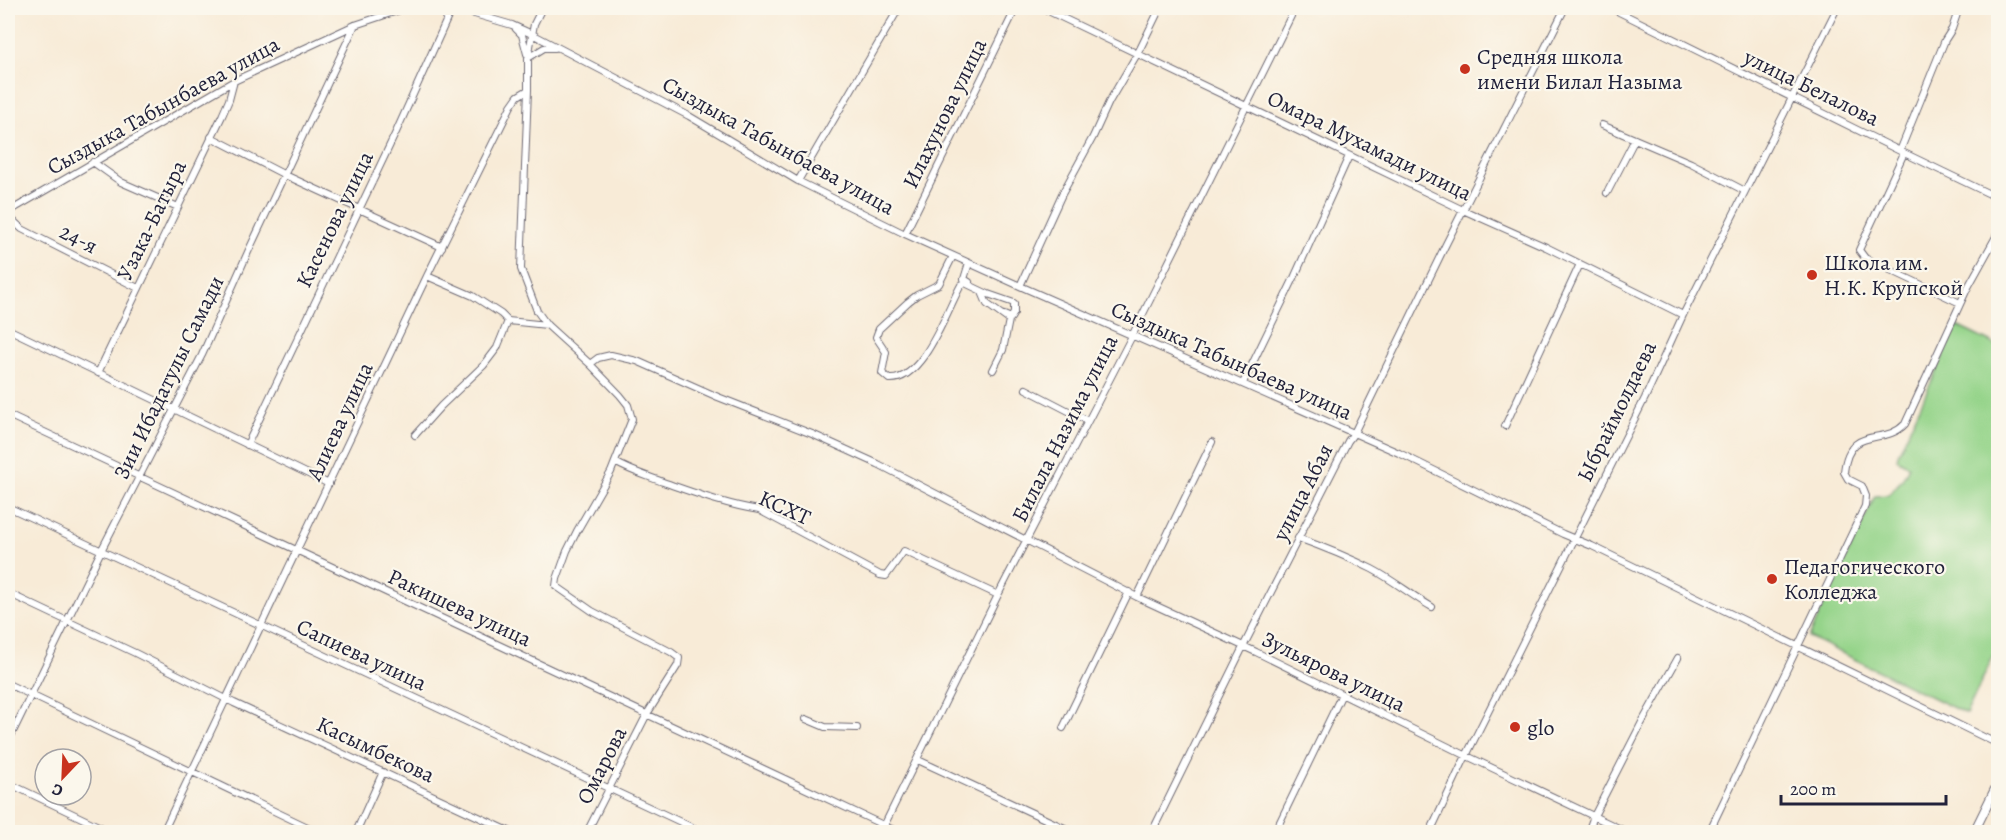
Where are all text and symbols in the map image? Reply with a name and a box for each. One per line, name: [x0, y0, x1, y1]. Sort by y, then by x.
street label: Сыздыка Табынбаева улица: [42, 29, 286, 182]
street label: Илахунова улица: [896, 33, 995, 193]
place label: Средняя школа имени Билал Назыма: [1477, 42, 1683, 97]
street label: улица Белалова: [1738, 42, 1885, 134]
marker: Средняя школа имени Билал Назыма: [1458, 62, 1472, 76]
street label: Сыздыка Табынбаева улица: [657, 69, 901, 223]
street label: Омара Мухамади улица: [1262, 83, 1478, 209]
street label: Касенова улица: [289, 145, 381, 293]
street label: Узака-Батыра: [110, 154, 194, 286]
street label: 24-я: [54, 217, 103, 261]
place label: Школа им. Н.К. Крупской: [1824, 248, 1963, 303]
marker: Школа им. Н.К. Крупской: [1805, 268, 1819, 282]
street label: Зии Ибадатулы Самади: [107, 271, 231, 484]
street label: Сыздыка Табынбаева улица: [1106, 294, 1358, 428]
street label: Билала Назима улица: [1005, 329, 1126, 527]
street label: Ыбраймолдаева: [1570, 335, 1664, 487]
street label: Алиева улица: [299, 356, 381, 487]
street label: улица Абая: [1265, 439, 1340, 547]
street label: КСХТ: [754, 483, 815, 533]
place label: Педагогического Колледжа: [1784, 552, 1945, 607]
street label: Ракишева улица: [383, 561, 537, 655]
marker: Педагогического Колледжа: [1765, 572, 1779, 586]
street label: Сапиева улица: [292, 612, 432, 699]
street label: Зульярова улица: [1257, 624, 1411, 720]
street label: Касымбекова: [312, 709, 440, 791]
place label: glo: [1527, 713, 1554, 743]
marker: glo: [1508, 720, 1522, 734]
street label: Омарова: [570, 721, 635, 809]
north arrow: [33, 747, 93, 807]
scale bar: [1781, 768, 1946, 806]
text: 200 m: [1790, 777, 1836, 801]
text: С: [49, 778, 66, 802]

